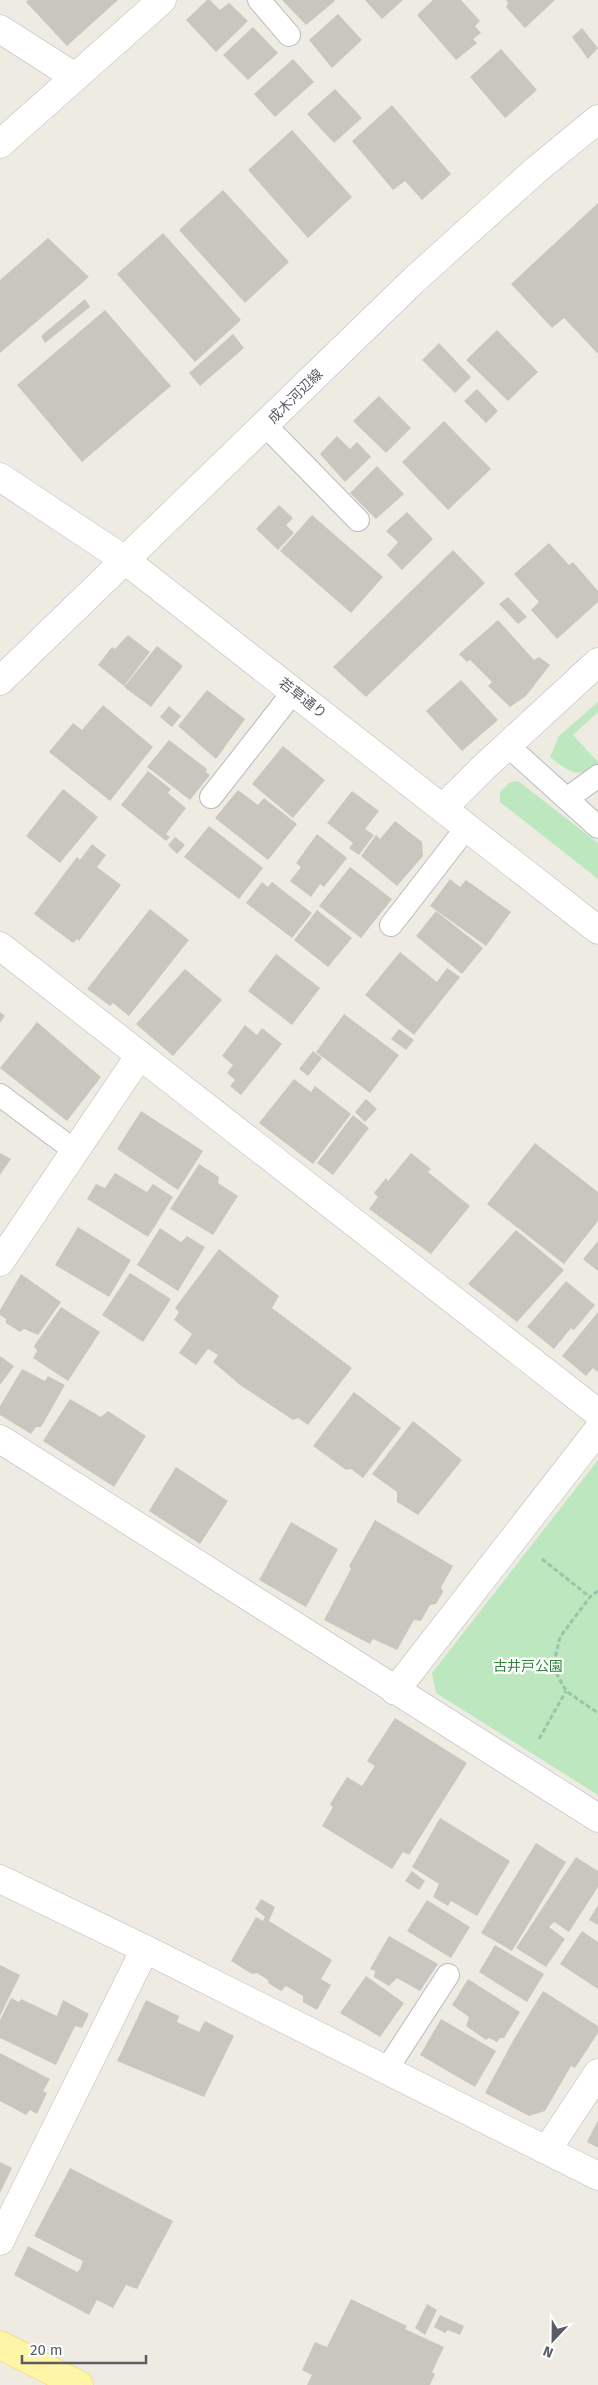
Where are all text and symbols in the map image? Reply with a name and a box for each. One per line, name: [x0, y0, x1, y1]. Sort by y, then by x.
street label: 成木河辺線: [265, 366, 326, 427]
street label: 若草通り: [275, 674, 330, 722]
park label: 古井戸公園: [493, 1658, 563, 1675]
north arrow: [528, 2315, 578, 2365]
scale bar: [22, 2332, 146, 2364]
text: 20 m: [30, 2341, 63, 2359]
text: N: [541, 2342, 556, 2361]

